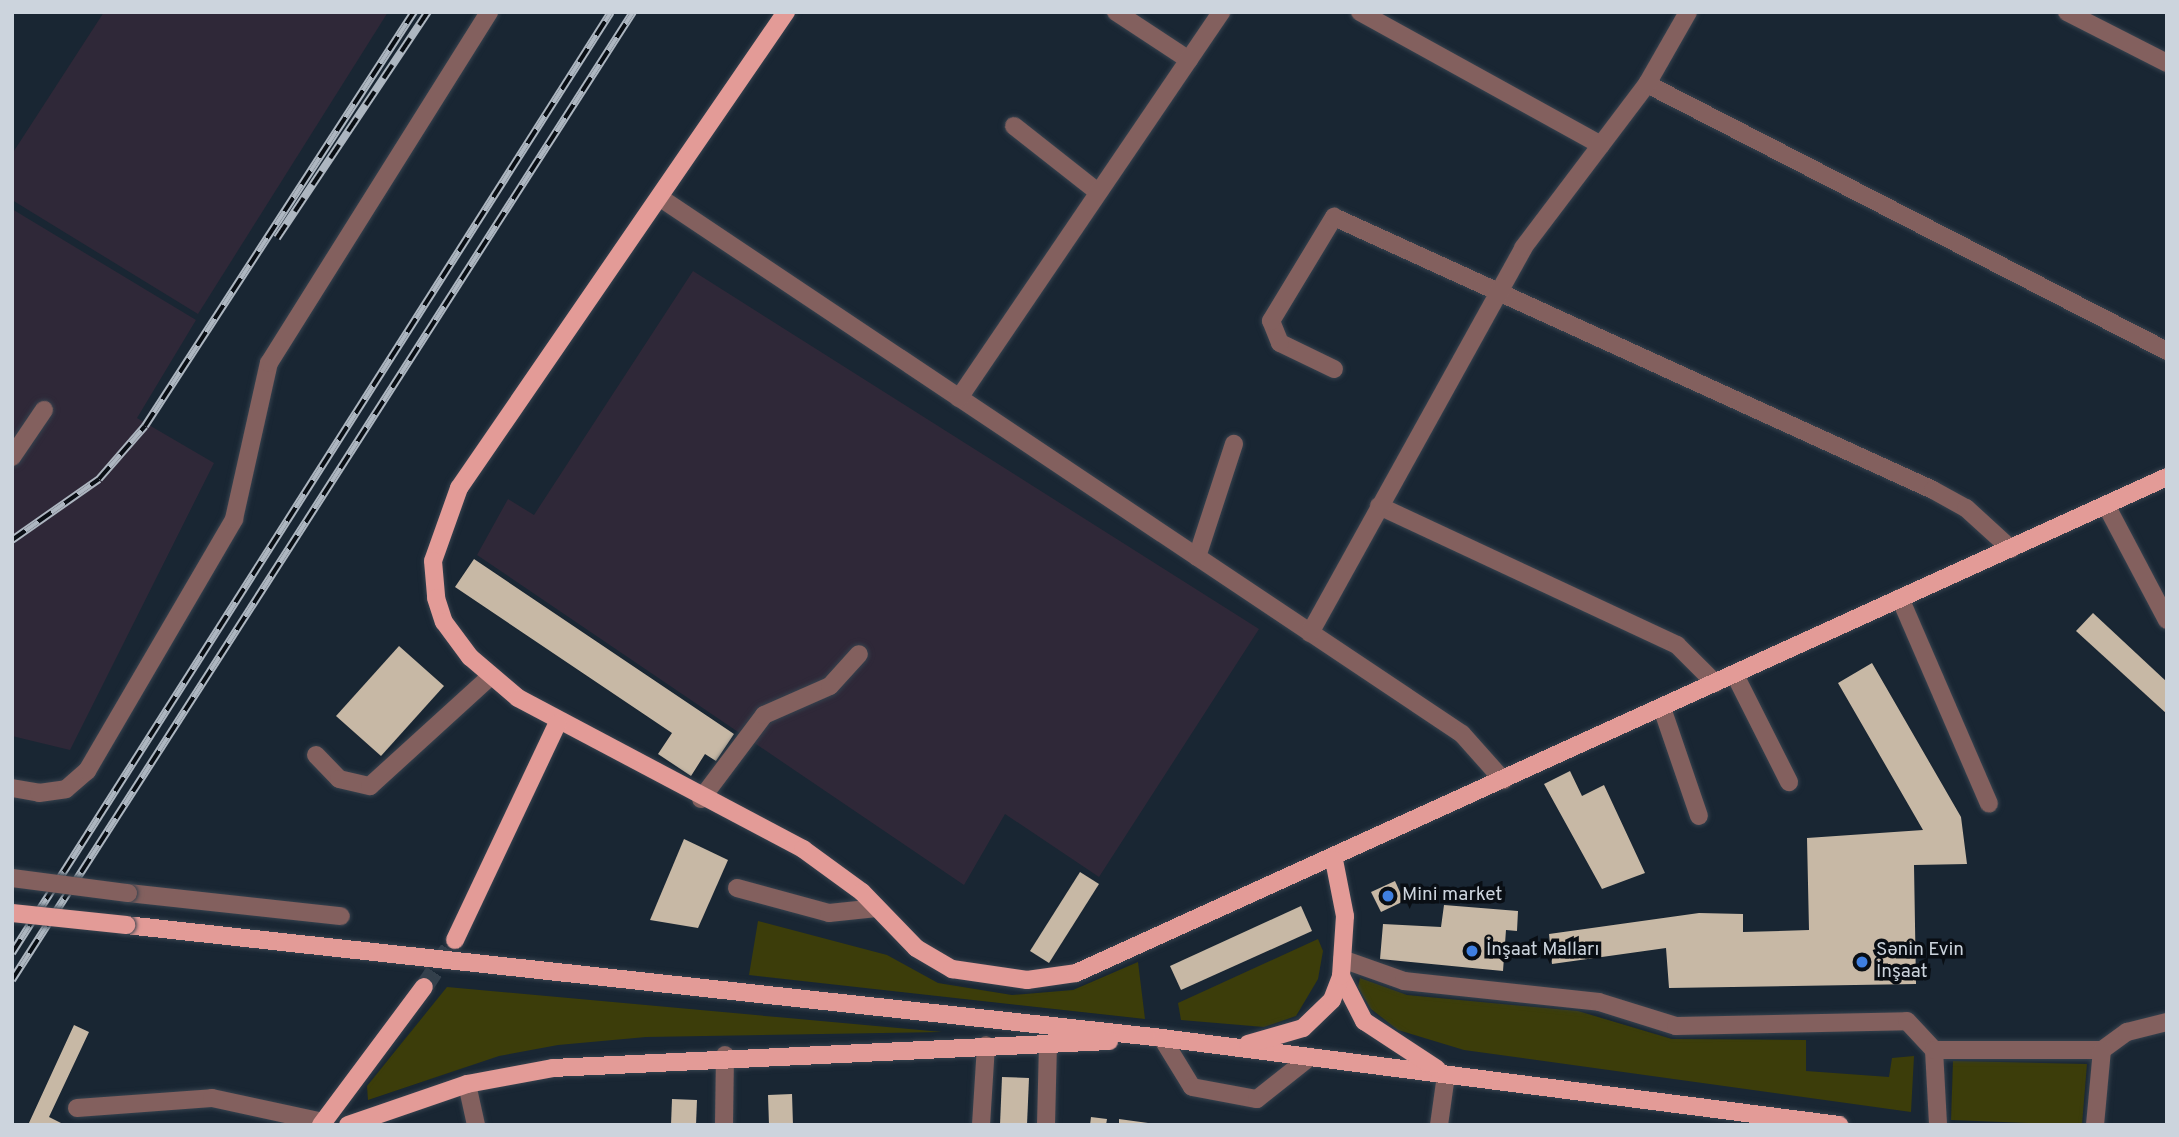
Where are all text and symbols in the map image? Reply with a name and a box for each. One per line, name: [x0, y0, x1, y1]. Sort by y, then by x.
place label: Mini market: [1402, 885, 1503, 907]
marker: Mini market: [1380, 888, 1396, 904]
place label: İnşaat Malları: [1486, 940, 1599, 962]
place label: Sənin Evin İnşaat: [1876, 940, 1964, 984]
marker: İnşaat Malları: [1464, 943, 1480, 959]
marker: Sənin Evin İnşaat: [1854, 954, 1870, 970]

